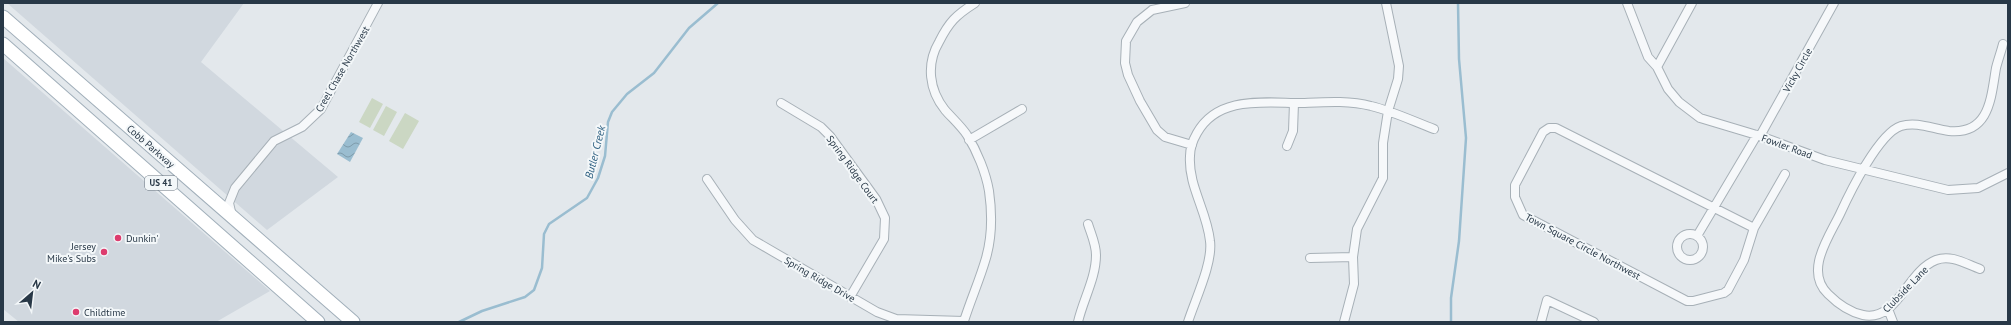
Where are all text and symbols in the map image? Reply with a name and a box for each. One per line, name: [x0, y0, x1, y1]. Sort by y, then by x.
street label: Creel Chase Northwest: [312, 23, 373, 115]
street label: Vicky Circle: [1779, 46, 1815, 96]
street label: Cobb Parkway: [124, 122, 178, 171]
water label: Butler Creek: [582, 123, 609, 180]
street label: Fowler Road: [1760, 131, 1814, 162]
street label: Spring Ridge Court: [824, 133, 882, 206]
road number: US 41: [145, 176, 177, 190]
street label: Town Square Circle Northwest: [1523, 210, 1643, 283]
place label: Dunkin': [126, 232, 159, 245]
marker: Dunkin': [113, 233, 123, 243]
place label: Jersey Mike's Subs: [47, 240, 96, 265]
marker: Jersey Mike's Subs: [99, 247, 109, 257]
street label: Spring Ridge Drive: [782, 254, 858, 305]
street label: Clubside Lane: [1880, 263, 1931, 315]
north arrow: [12, 273, 52, 313]
text: N: [30, 276, 43, 292]
place label: Childtime: [84, 306, 125, 319]
marker: Childtime: [71, 307, 81, 317]

